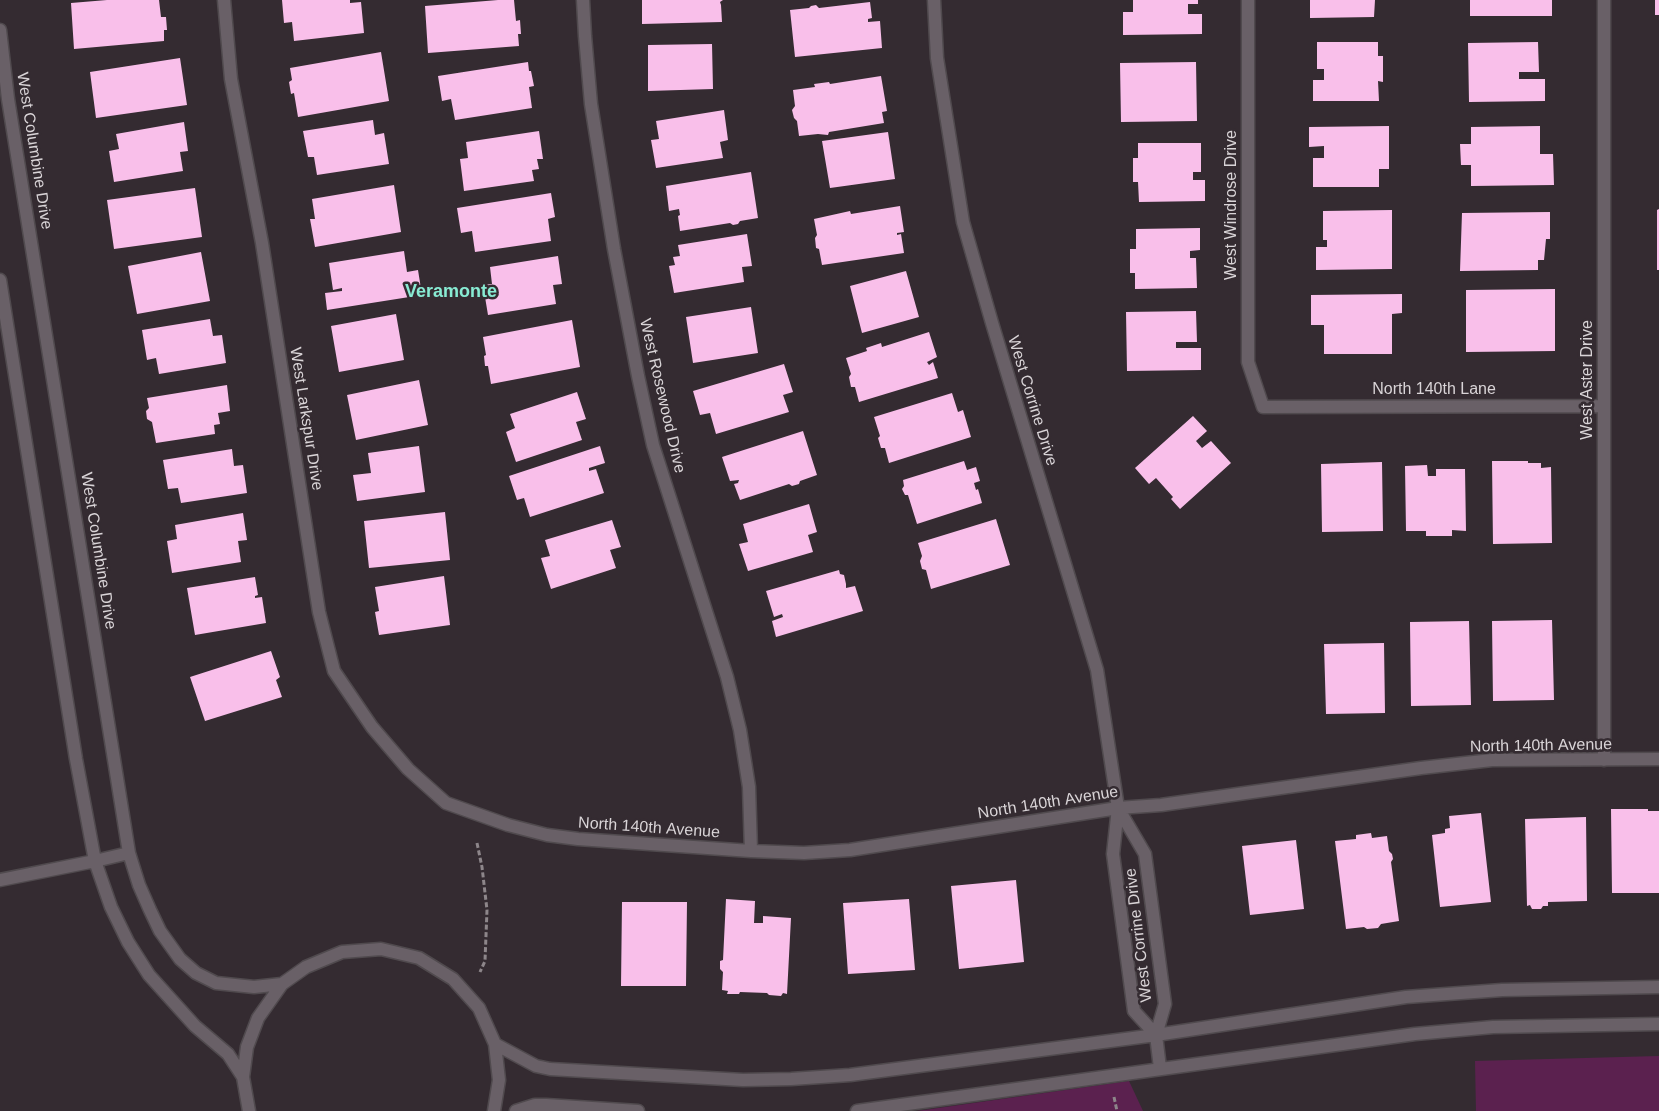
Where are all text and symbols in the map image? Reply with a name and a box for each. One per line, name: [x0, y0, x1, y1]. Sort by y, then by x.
street label: West Columbine Drive: [12, 71, 56, 231]
street label: West Windrose Drive: [1222, 130, 1242, 280]
district label: Veramonte: [405, 281, 497, 303]
street label: West Rosewood Drive: [635, 317, 689, 475]
street label: West Aster Drive: [1578, 320, 1598, 440]
street label: West Corrine Drive: [1003, 334, 1061, 468]
street label: West Larkspur Drive: [285, 346, 327, 492]
street label: North 140th Lane: [1372, 380, 1496, 400]
street label: West Columbine Drive: [76, 471, 120, 631]
street label: North 140th Avenue: [1470, 735, 1612, 757]
street label: North 140th Avenue: [976, 782, 1120, 824]
street label: North 140th Avenue: [577, 813, 721, 843]
street label: West Corrine Drive: [1121, 867, 1157, 1003]

